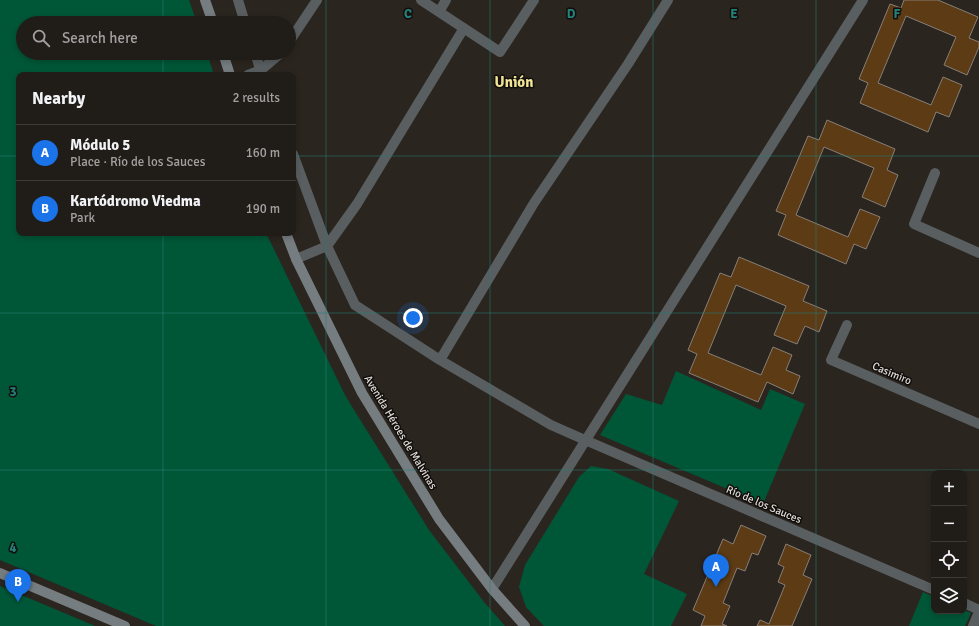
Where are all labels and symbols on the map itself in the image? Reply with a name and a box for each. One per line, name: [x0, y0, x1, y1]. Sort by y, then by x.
text: C: [404, 6, 412, 22]
text: D: [567, 6, 576, 22]
text: E: [730, 6, 738, 22]
text: F: [894, 6, 901, 22]
district label: Unión: [495, 73, 533, 91]
your location: [403, 308, 423, 328]
street label: Casimiro: [870, 359, 914, 388]
street label: Avenida Héroes de Malvinas: [361, 373, 440, 492]
text: 3: [9, 384, 17, 400]
street label: Río de los Sauces: [724, 483, 804, 526]
text: 4: [9, 540, 17, 556]
pin: A: [703, 554, 729, 587]
pin: B: [5, 569, 31, 602]

